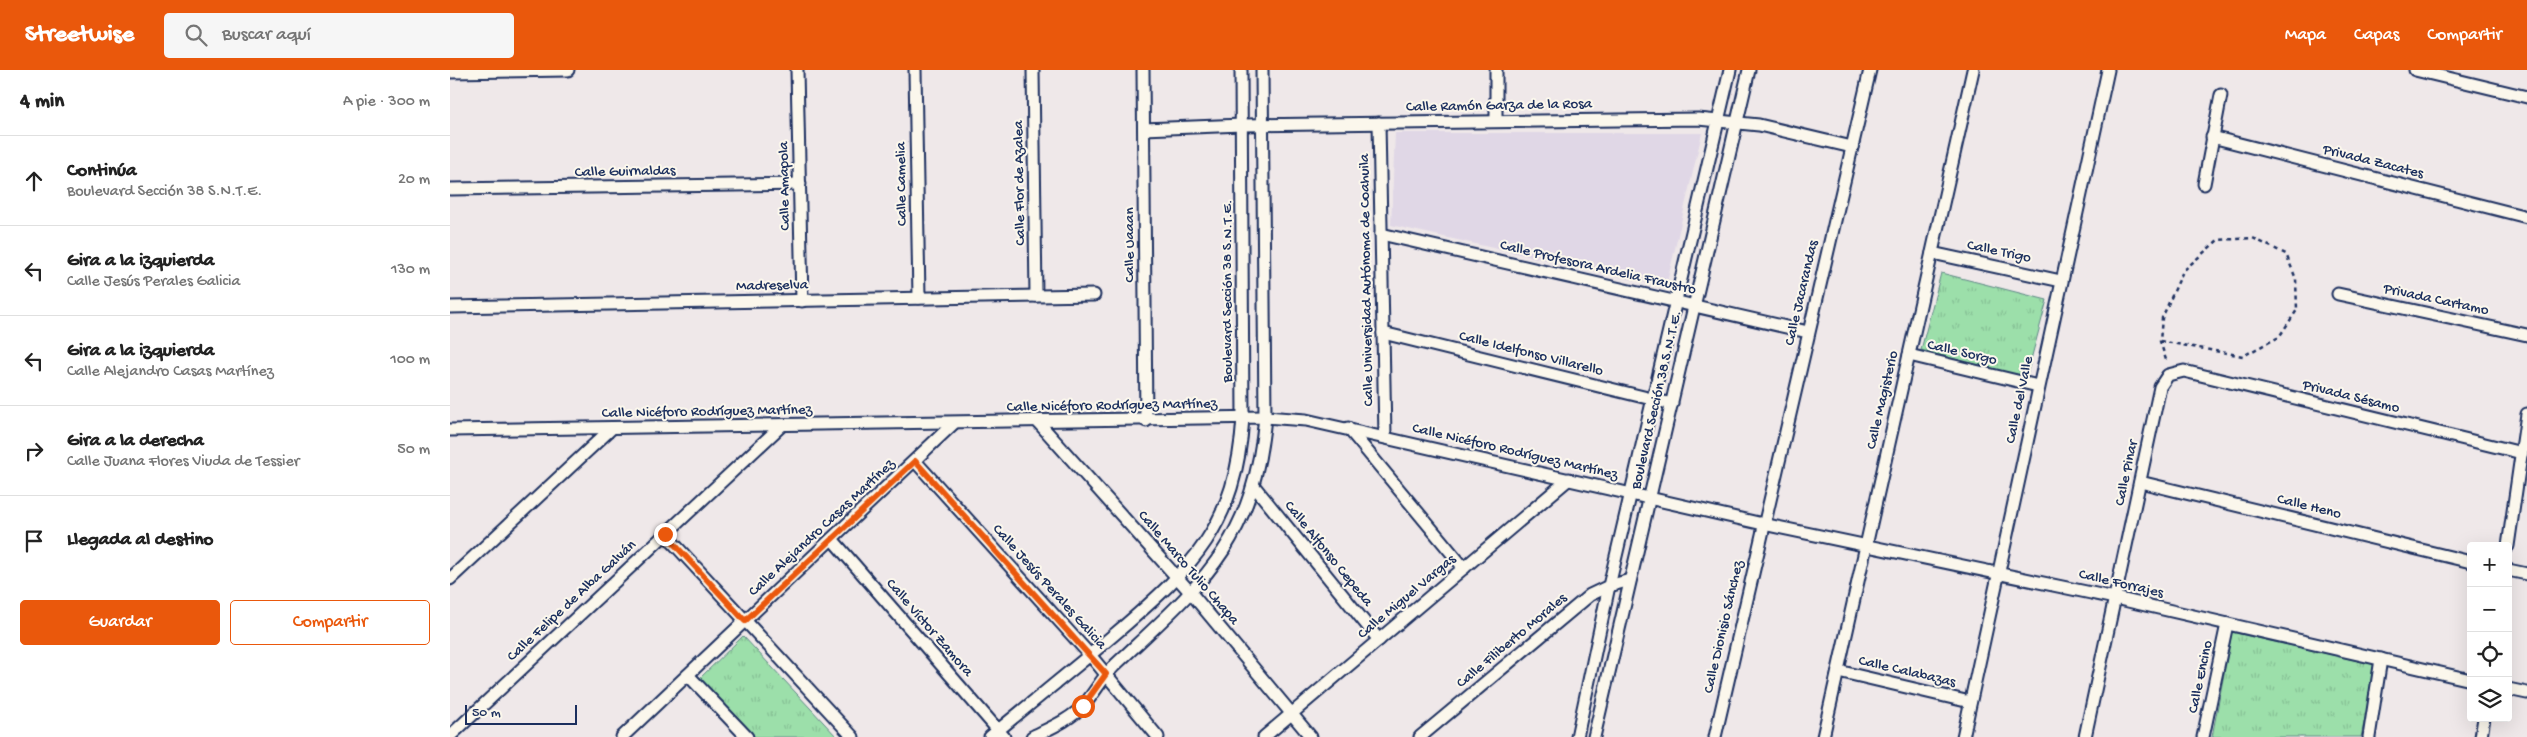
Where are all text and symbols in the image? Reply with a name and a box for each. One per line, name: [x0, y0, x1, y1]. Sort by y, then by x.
search box: [164, 13, 514, 58]
text: Streetwise: [25, 21, 134, 50]
icon: search: [182, 21, 210, 49]
text: Buscar aquí: [222, 24, 311, 47]
text: Mapa: [2285, 25, 2326, 46]
text: Capas: [2354, 25, 2399, 46]
text: Compartir: [2427, 25, 2502, 46]
text: 4 min: [20, 90, 64, 115]
text: A pie · 300 m: [343, 93, 430, 112]
street label: Calle Ramón Garza de la Rosa: [1406, 95, 1593, 117]
street label: Calle Flor de Azalea: [1010, 120, 1030, 246]
street label: Calle Amapola: [775, 141, 795, 231]
street label: Calle Camelia: [892, 141, 912, 226]
street label: Privada Zacates: [2320, 141, 2426, 183]
street label: Calle Universidad Autónoma de Coahuila: [1356, 153, 1378, 407]
text: Continúa: [67, 160, 137, 183]
street label: Calle Guirnaldas: [574, 162, 676, 182]
icon: ahead: [20, 167, 48, 195]
text: 20 m: [398, 171, 430, 190]
text: Boulevard Sección 38 S.N.T.E.: [67, 183, 262, 202]
street label: Boulevard Sección 38 S.N.T.E.: [1219, 199, 1237, 384]
street label: Calle Uaaan: [1121, 207, 1139, 283]
street label: Calle Trigo: [1965, 236, 2033, 268]
street label: Calle Profesora Ardelia Fraustro: [1498, 237, 1698, 299]
street label: Calle Jacarandas: [1781, 238, 1823, 347]
text: Gira a la izquierda: [67, 250, 214, 273]
icon: left: [20, 257, 48, 285]
text: 130 m: [391, 261, 430, 280]
text: Calle Jesús Perales Galicia: [67, 273, 240, 292]
street label: Madreselva: [736, 276, 809, 296]
street label: Privada Cartamo: [2381, 280, 2490, 320]
street label: Boulevard Sección 38 S.N.T.E.: [1627, 309, 1686, 492]
street label: Calle Idelfonso Villarello: [1457, 327, 1605, 381]
street label: Calle Sorgo: [1926, 336, 1999, 370]
text: Gira a la izquierda: [67, 340, 214, 363]
icon: left: [20, 347, 48, 375]
street label: Calle Magisterio: [1863, 349, 1903, 451]
text: 100 m: [390, 351, 430, 370]
street label: Calle del Valle: [2002, 354, 2038, 445]
text: Calle Alejandro Casas Martínez: [67, 363, 274, 382]
street label: Privada Sésamo: [2300, 376, 2402, 418]
street label: Calle Nicéforo Rodríguez Martínez: [1007, 395, 1218, 417]
street label: Calle Nicéforo Rodríguez Martínez: [602, 401, 813, 423]
street label: Calle Nicéforo Rodríguez Martínez: [1410, 420, 1620, 485]
text: Gira a la derecha: [67, 430, 204, 453]
icon: right: [20, 437, 48, 465]
street label: Calle Pinar: [2111, 437, 2143, 507]
text: 50 m: [397, 441, 430, 460]
text: Calle Juana Flores Viuda de Tessier: [67, 453, 299, 472]
street label: Calle Alejandro Casas Martínez: [745, 455, 899, 601]
street label: Calle Heno: [2275, 490, 2343, 524]
street label: Calle Alfonso Cepeda: [1280, 497, 1377, 611]
street label: Calle Marco Tulio Chapa: [1133, 507, 1243, 629]
street label: Calle Jesús Perales Galicia: [988, 521, 1110, 654]
route end: [654, 523, 677, 546]
icon: arrive: [20, 527, 48, 555]
text: Llegada al destino: [67, 529, 213, 552]
street label: Calle Felipe de Alba Galván: [504, 536, 640, 666]
map controls: [2467, 542, 2512, 722]
button: +: [2467, 542, 2512, 587]
street label: Calle Miguel Vargas: [1354, 550, 1460, 643]
street label: Calle Dionisio Sánchez: [1700, 559, 1748, 695]
street label: Calle Forrajes: [2077, 566, 2166, 603]
street label: Calle Víctor Zamora: [882, 575, 977, 681]
button: −: [2467, 587, 2512, 632]
street label: Calle Filiberto Morales: [1453, 589, 1571, 692]
button: Guardar: [20, 600, 220, 645]
button: Compartir: [230, 600, 430, 645]
button: locate: [2467, 632, 2512, 677]
street label: Calle Encino: [2184, 639, 2218, 715]
street label: Calle Calabazas: [1857, 652, 1958, 692]
button: layers: [2467, 677, 2512, 722]
route start: [1072, 695, 1095, 718]
scale bar: [465, 702, 578, 725]
text: 50 m: [472, 705, 501, 722]

